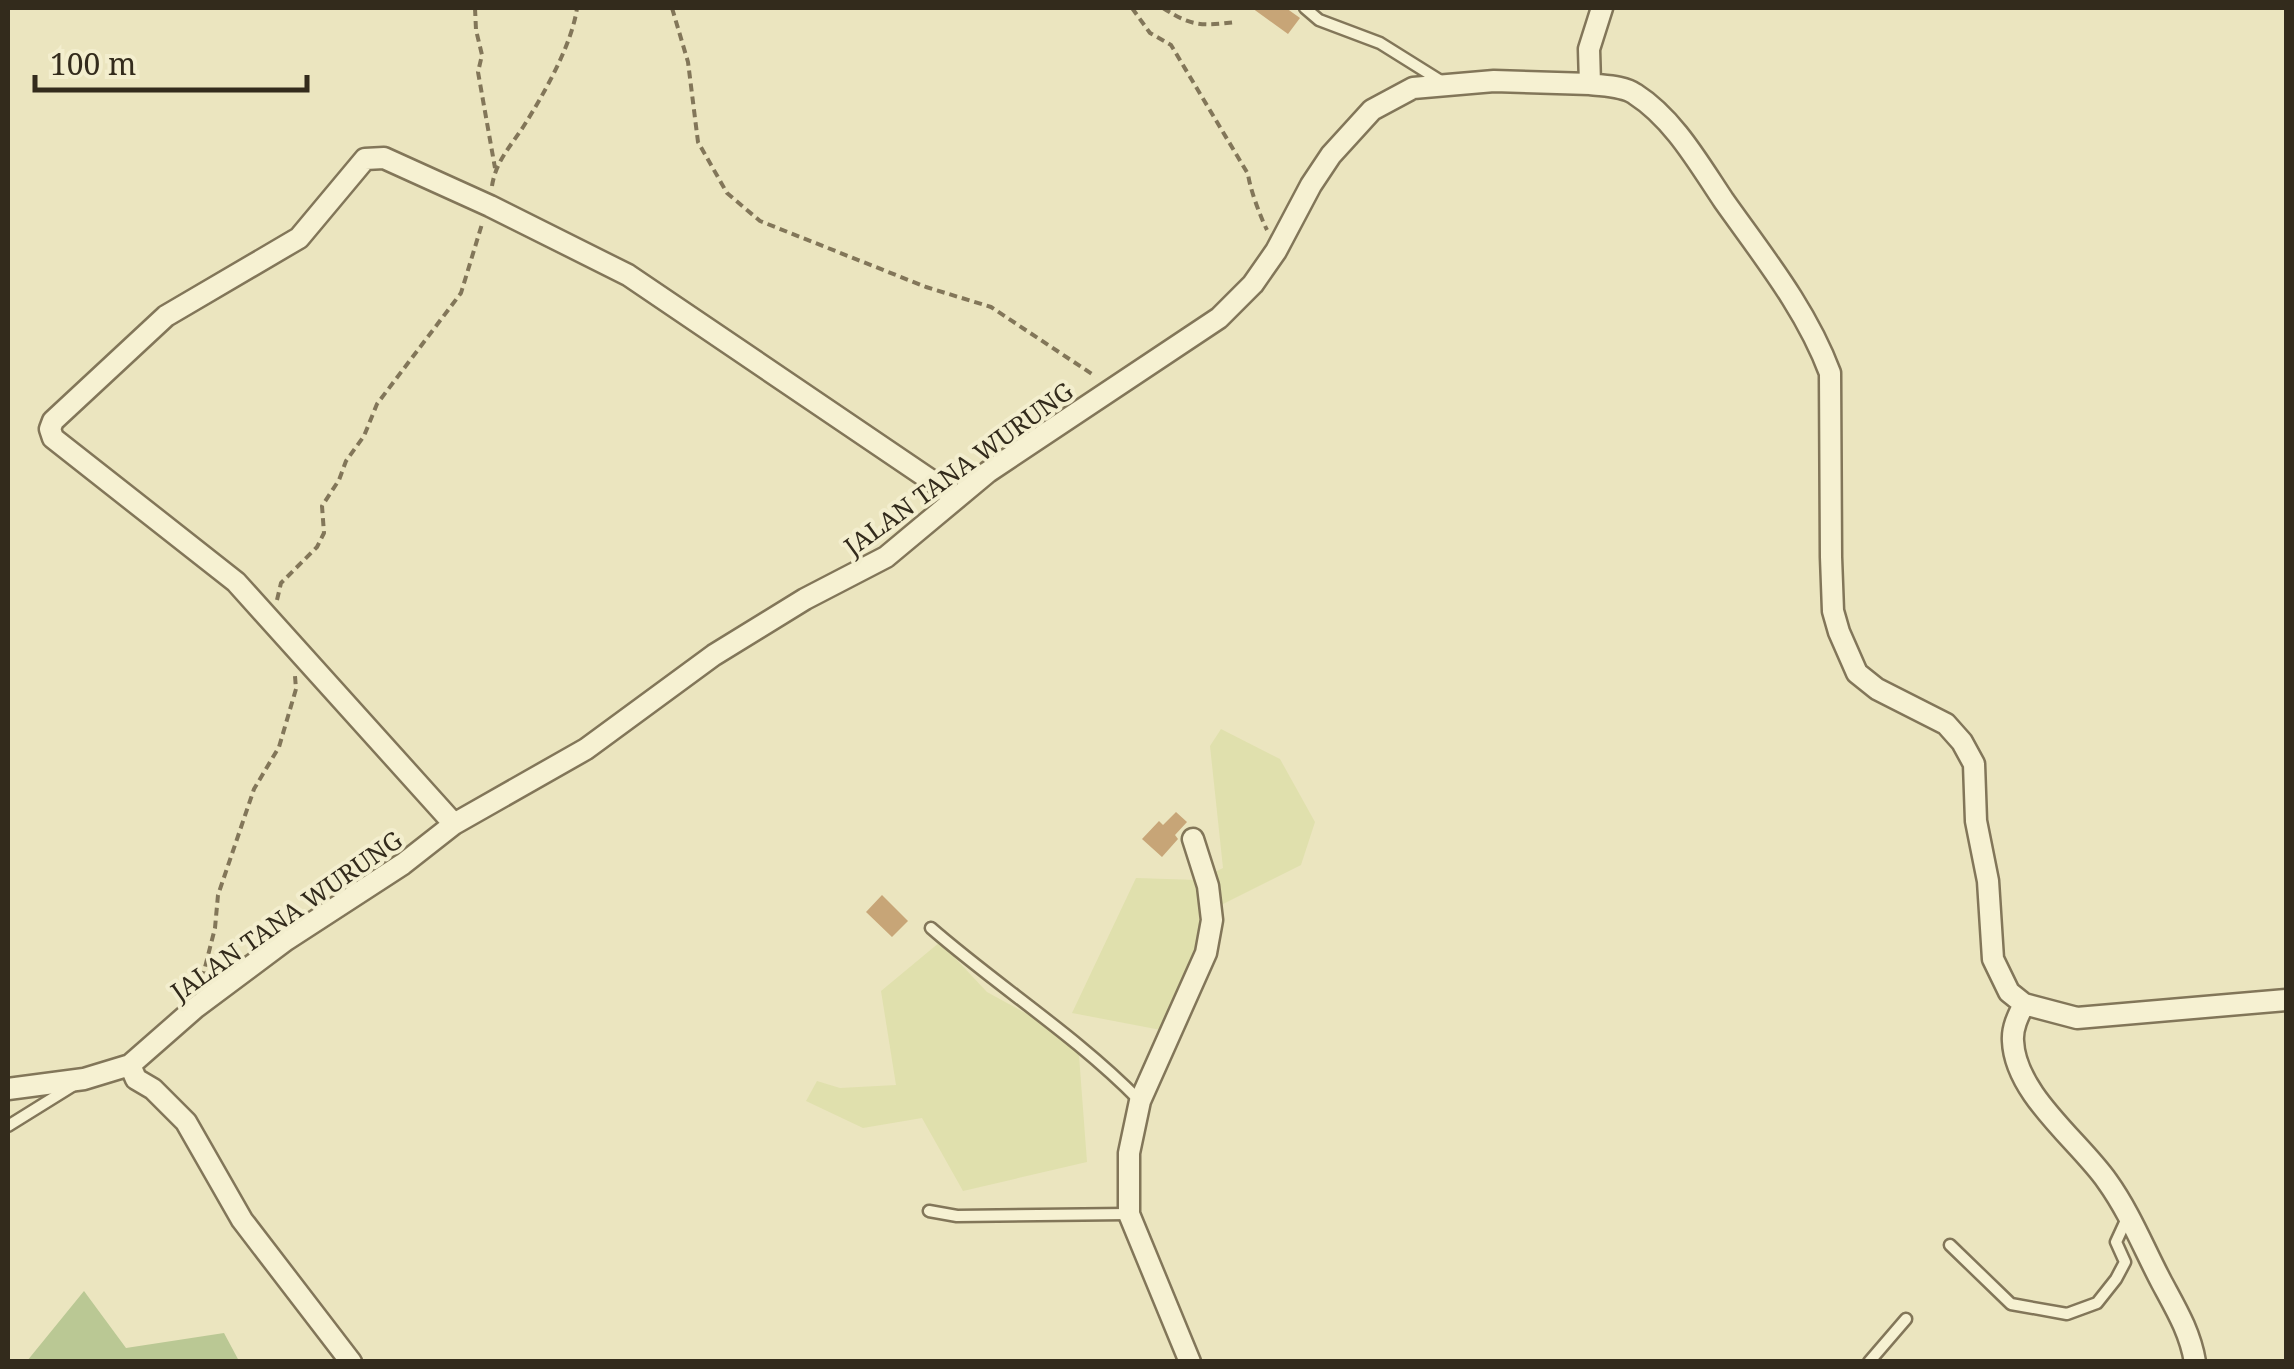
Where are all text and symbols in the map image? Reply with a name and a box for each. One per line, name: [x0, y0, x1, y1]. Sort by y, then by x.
scale bar: [35, 30, 308, 92]
text: 100 m: [50, 43, 136, 84]
street label: JALAN TANA WURUNG: [836, 373, 1079, 563]
street label: JALAN TANA WURUNG: [163, 822, 409, 1008]

